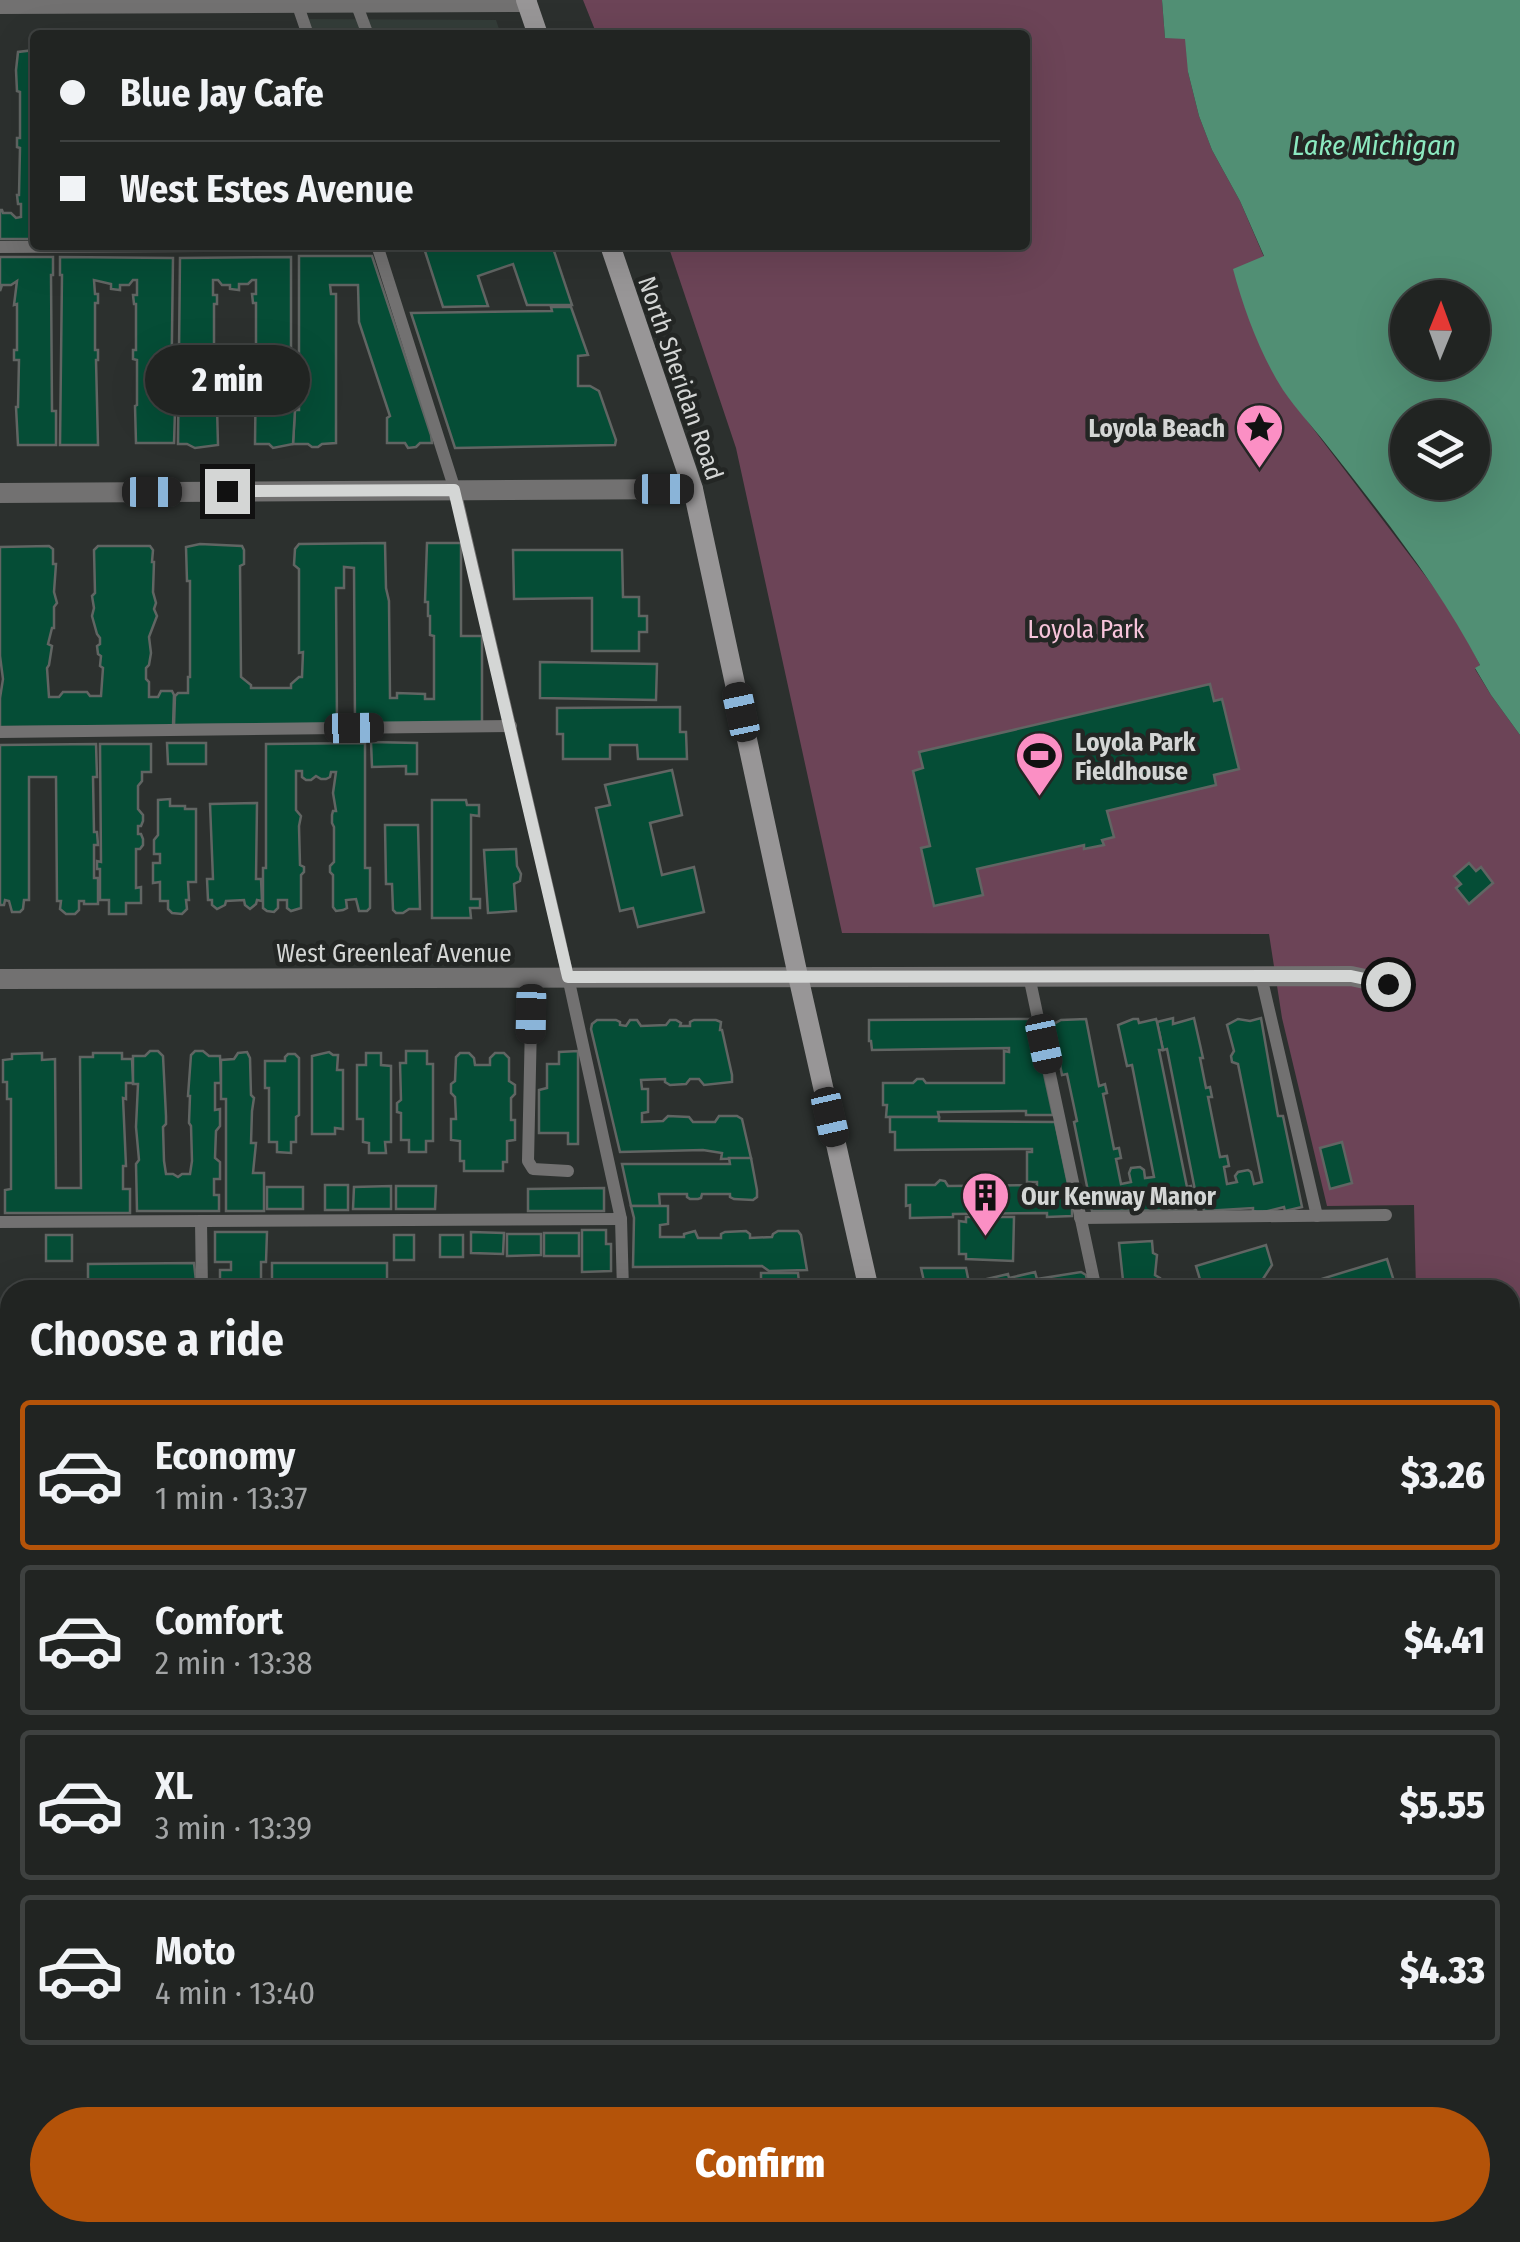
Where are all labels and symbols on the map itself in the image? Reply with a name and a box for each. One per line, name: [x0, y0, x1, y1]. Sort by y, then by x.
water label: Lake Michigan: [1292, 129, 1456, 162]
street label: North Sheridan Road: [631, 272, 729, 484]
north arrow: [1390, 280, 1490, 380]
callout: 2 min: [144, 346, 310, 416]
place icon: Loyola Beach: [1234, 402, 1286, 470]
place label: Loyola Beach: [1088, 414, 1225, 444]
route end: [205, 469, 250, 514]
car: [634, 474, 694, 504]
car: [122, 477, 182, 507]
park label: Loyola Park: [1028, 615, 1145, 645]
car: [720, 680, 762, 744]
car: [324, 712, 384, 744]
place label: Loyola Park Fieldhouse: [1075, 728, 1196, 787]
sports icon: Loyola Park Fieldhouse: [1014, 730, 1066, 798]
street label: West Greenleaf Avenue: [276, 939, 512, 969]
route start: [1366, 962, 1411, 1007]
car: [515, 984, 547, 1044]
car: [1023, 1012, 1065, 1076]
car: [809, 1084, 851, 1150]
building icon: Our Kenway Manor: [960, 1170, 1012, 1238]
place label: Our Kenway Manor: [1021, 1182, 1217, 1212]

